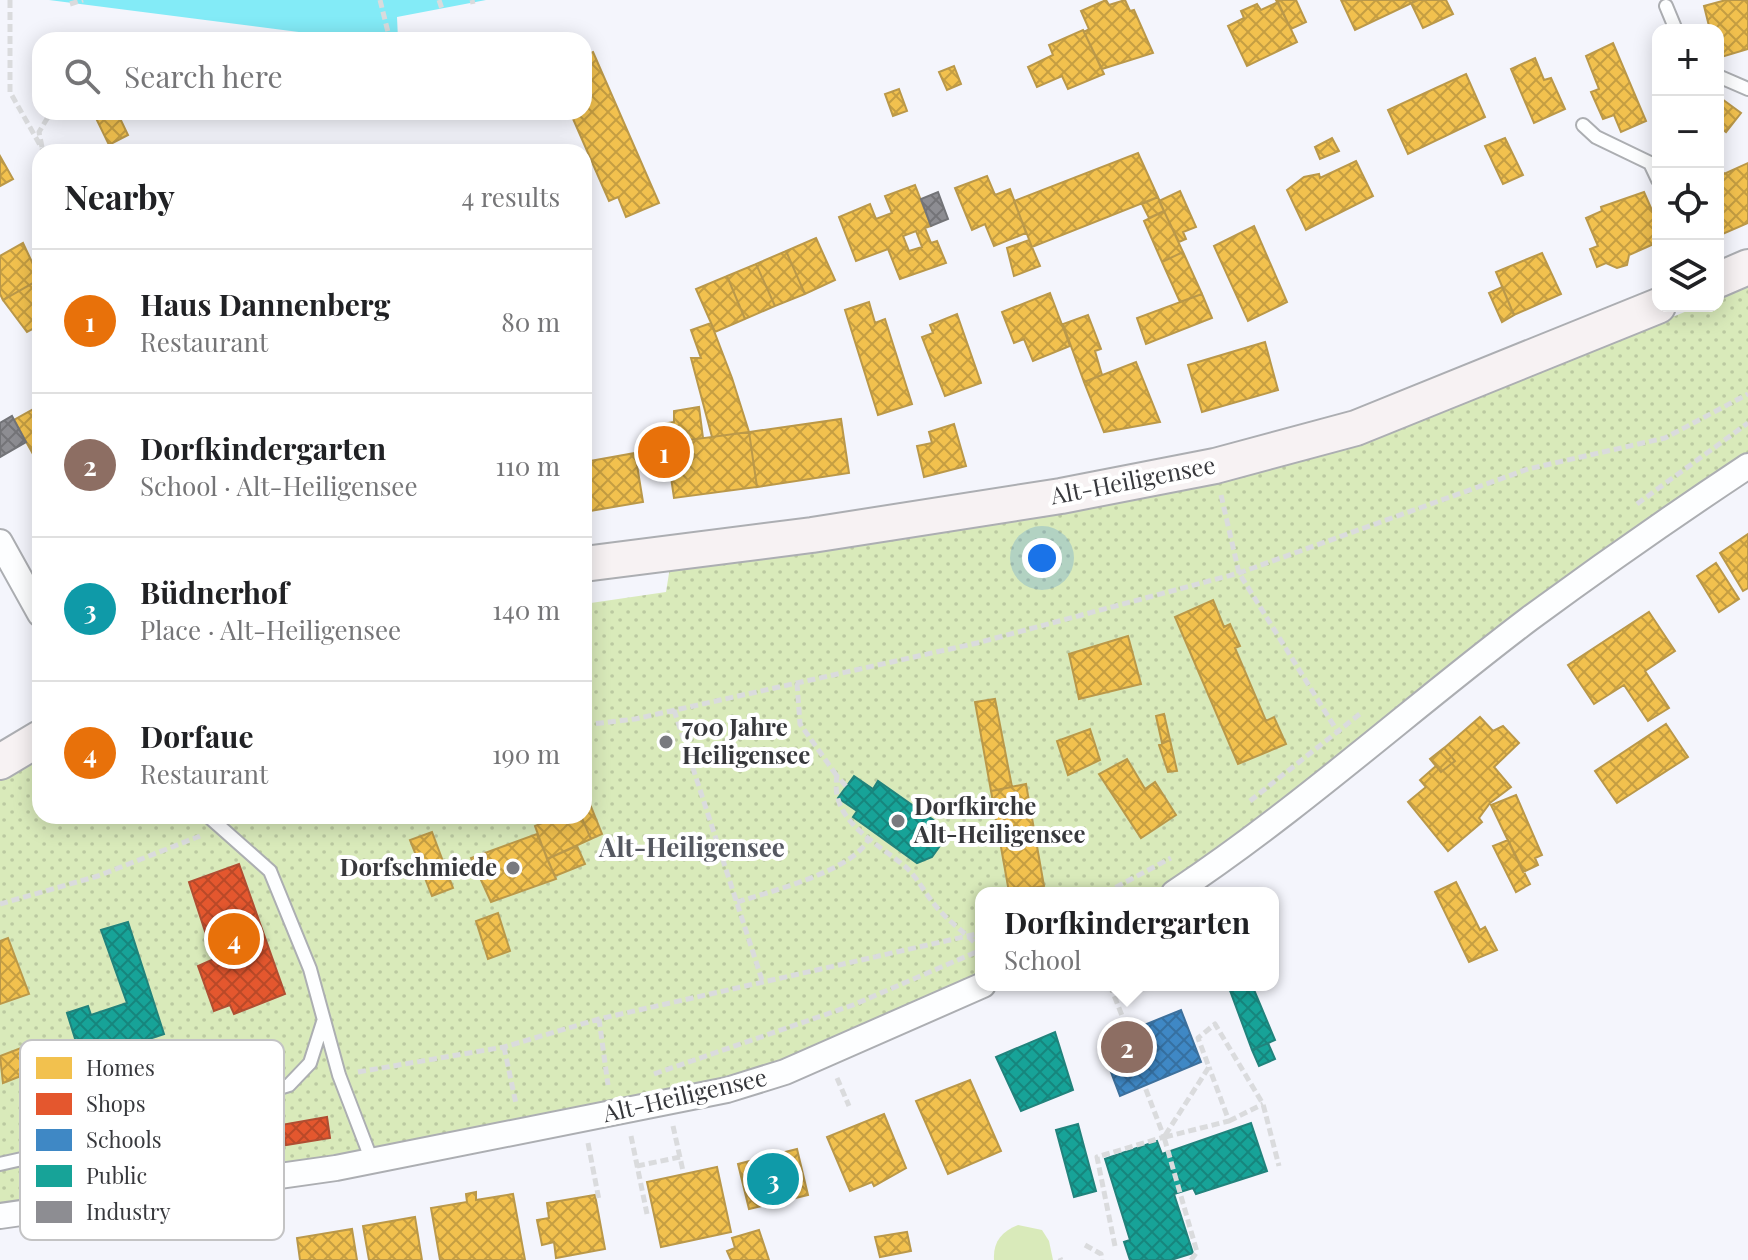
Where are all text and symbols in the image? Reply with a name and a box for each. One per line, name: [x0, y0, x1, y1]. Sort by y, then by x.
map controls: [1652, 24, 1724, 312]
button: +: [1652, 24, 1724, 96]
search box: [32, 32, 592, 120]
icon: search: [60, 54, 104, 98]
text: Search here: [124, 56, 283, 96]
button: −: [1652, 96, 1724, 168]
button: locate: [1652, 168, 1724, 240]
text: Nearby: [64, 173, 175, 219]
text: 4 results: [461, 179, 560, 214]
button: layers: [1652, 240, 1724, 312]
text: Haus Dannenberg: [140, 284, 390, 324]
text: 1: [85, 304, 95, 339]
text: 80 m: [501, 304, 560, 339]
text: Restaurant: [140, 324, 268, 359]
pin: 1: [638, 422, 690, 482]
text: Dorfkindergarten: [140, 428, 386, 468]
street label: Alt-Heiligensee: [1047, 447, 1218, 511]
text: 2: [83, 448, 97, 483]
text: 110 m: [496, 448, 560, 483]
text: School · Alt-Heiligensee: [140, 468, 418, 503]
your location: [1022, 538, 1062, 578]
text: Büdnerhof: [140, 572, 289, 612]
text: 3: [84, 592, 96, 627]
text: 140 m: [492, 592, 560, 627]
text: Place · Alt-Heiligensee: [140, 612, 401, 647]
place label: 700 Jahre Heiligensee: [682, 710, 810, 770]
text: Dorfaue: [140, 716, 254, 756]
marker: 700 Jahre Heiligensee: [657, 733, 675, 751]
text: 4: [83, 736, 97, 771]
text: 190 m: [492, 736, 560, 771]
text: Restaurant: [140, 756, 268, 791]
place label: Dorfkirche Alt-Heiligensee: [913, 789, 1086, 849]
marker: Dorfkirche Alt-Heiligensee: [889, 812, 907, 830]
district label: Alt-Heiligensee: [598, 829, 785, 864]
place label: Dorfschmiede: [340, 850, 497, 882]
marker: Dorfschmiede: [504, 859, 522, 877]
popup: [975, 887, 1279, 991]
text: Dorfkindergarten: [1004, 902, 1250, 942]
pin: 4: [208, 909, 260, 969]
text: School: [1004, 942, 1082, 977]
pin: 2: [1101, 1017, 1153, 1077]
legend: [20, 1040, 284, 1240]
text: Homes: [86, 1052, 155, 1082]
street label: Alt-Heiligensee: [599, 1060, 770, 1129]
text: Shops: [86, 1088, 146, 1118]
text: Schools: [86, 1124, 162, 1154]
pin: 3: [747, 1149, 799, 1209]
text: Public: [86, 1160, 147, 1190]
text: Industry: [86, 1196, 171, 1226]

